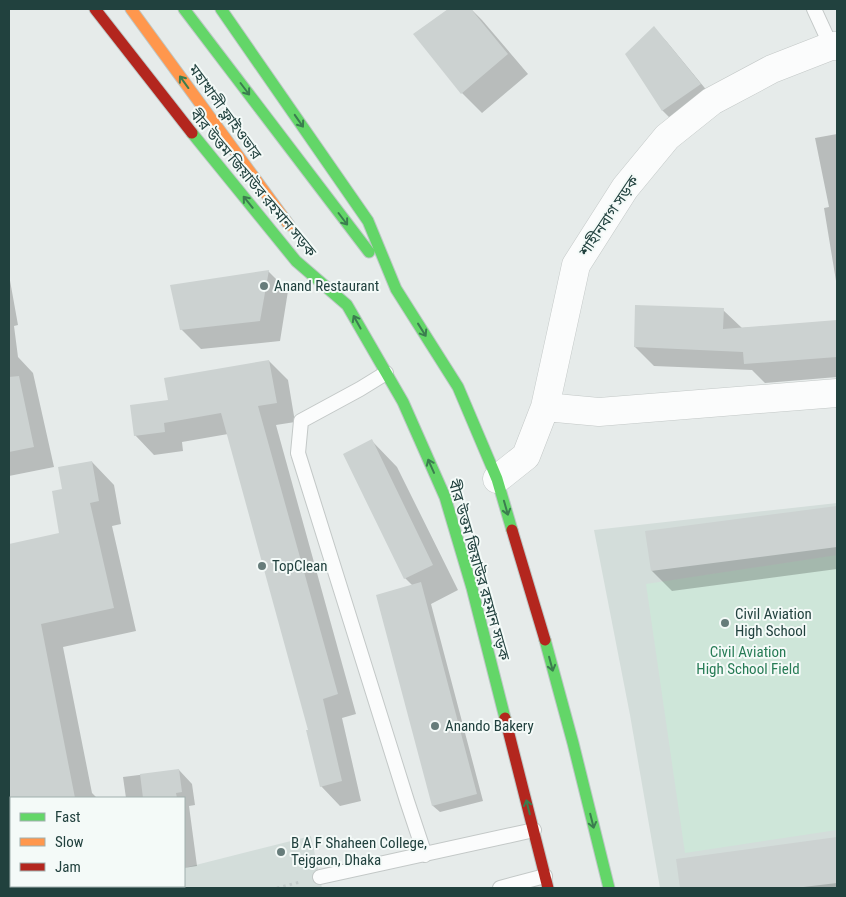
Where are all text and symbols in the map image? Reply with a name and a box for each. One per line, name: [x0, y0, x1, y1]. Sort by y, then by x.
street label: মহাখালী ফ্লাইওভার: [184, 60, 266, 164]
one-way arrow: [179, 76, 190, 89]
one-way arrow: [240, 82, 250, 96]
street label: বীর উত্তম জিয়াউর রহমান সড়ক: [185, 105, 321, 261]
one-way arrow: [294, 113, 304, 127]
street label: শাহীনবাগ সড়ক: [575, 172, 643, 261]
one-way arrow: [243, 196, 254, 209]
one-way arrow: [338, 212, 349, 225]
place label: Anand Restaurant: [274, 277, 379, 295]
marker: Anand Restaurant: [258, 280, 270, 292]
one-way arrow: [351, 315, 361, 329]
one-way arrow: [418, 323, 428, 337]
one-way arrow: [426, 459, 436, 474]
street label: বীর উত্তম জিয়াউর রহমান সড়ক: [444, 477, 514, 663]
one-way arrow: [502, 500, 512, 516]
place label: TopClean: [272, 557, 327, 575]
marker: TopClean: [256, 560, 268, 572]
place label: Civil Aviation High School: [735, 605, 812, 640]
marker: Civil Aviation High School: [719, 617, 731, 629]
park label: Civil Aviation High School Field: [696, 643, 800, 678]
one-way arrow: [547, 656, 556, 672]
place label: Anando Bakery: [445, 717, 534, 735]
marker: Anando Bakery: [429, 720, 441, 732]
legend: [10, 797, 185, 887]
one-way arrow: [522, 799, 532, 815]
text: Fast: [55, 808, 80, 826]
one-way arrow: [588, 813, 597, 829]
text: Slow: [55, 833, 84, 851]
place label: B A F Shaheen College, Tejgaon, Dhaka: [291, 834, 427, 869]
marker: B A F Shaheen College, Tejgaon, Dhaka: [275, 846, 287, 858]
text: Jam: [55, 858, 81, 876]

